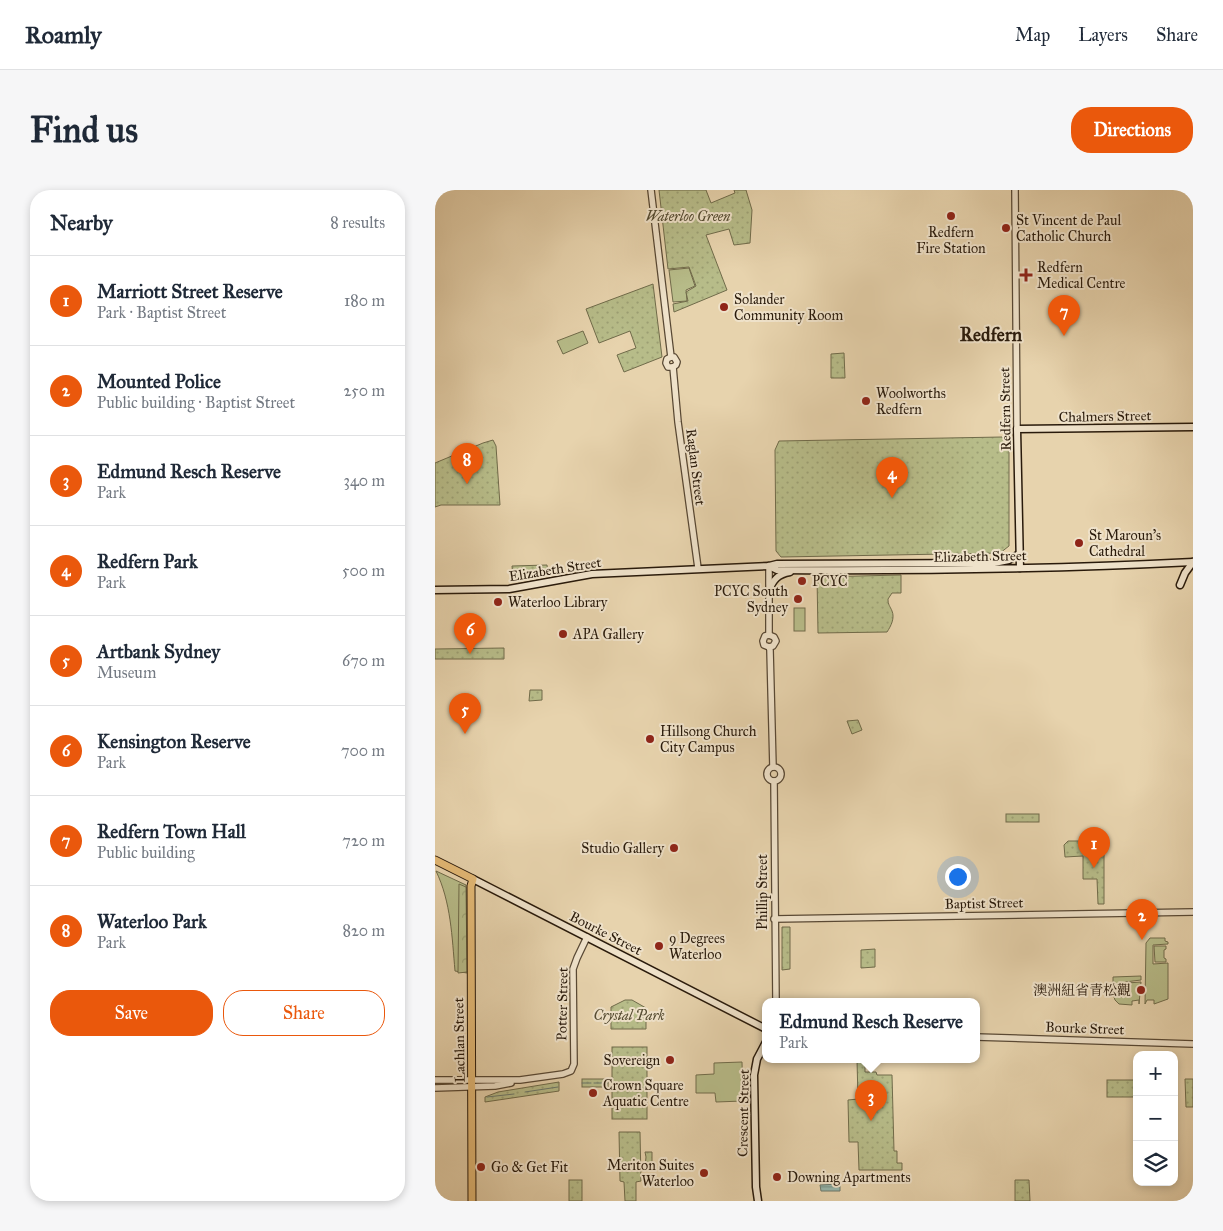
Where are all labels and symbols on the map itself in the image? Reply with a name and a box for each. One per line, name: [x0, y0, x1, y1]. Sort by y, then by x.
park label: Waterloo Green: [646, 208, 731, 225]
marker: Redfern Fire Station: [945, 210, 957, 222]
place label: St Vincent de Paul Catholic Church: [1016, 212, 1121, 245]
marker: St Vincent de Paul Catholic Church: [1000, 222, 1012, 234]
place label: Redfern Fire Station: [916, 224, 986, 257]
place label: Redfern Medical Centre: [1037, 259, 1126, 292]
marker: Redfern Medical Centre: [1019, 268, 1033, 282]
place label: Solander Community Room: [734, 291, 843, 324]
pin: 7: [1048, 295, 1080, 336]
marker: Solander Community Room: [718, 301, 730, 313]
district label: Redfern: [960, 323, 1023, 346]
street label: Redfern Street: [996, 367, 1015, 451]
place label: Woolworths Redfern: [876, 385, 946, 418]
marker: Woolworths Redfern: [860, 395, 872, 407]
street label: Chalmers Street: [1059, 407, 1152, 426]
street label: Raglan Street: [682, 428, 709, 507]
pin: 8: [451, 443, 483, 484]
pin: 4: [876, 457, 908, 498]
place label: St Maroun's Cathedral: [1089, 527, 1161, 560]
marker: St Maroun's Cathedral: [1073, 537, 1085, 549]
street label: Elizabeth Street: [933, 547, 1027, 566]
street label: Elizabeth Street: [508, 554, 602, 585]
place label: PCYC: [812, 573, 848, 590]
marker: PCYC: [796, 575, 808, 587]
place label: PCYC South Sydney: [714, 583, 788, 616]
marker: PCYC South Sydney: [792, 593, 804, 605]
place label: Waterloo Library: [508, 594, 608, 611]
marker: Waterloo Library: [492, 596, 504, 608]
pin: 6: [454, 613, 486, 654]
place label: APA Gallery: [572, 626, 644, 643]
marker: APA Gallery: [557, 628, 569, 640]
pin: 5: [449, 693, 481, 734]
place label: Hillsong Church City Campus: [660, 723, 757, 756]
marker: Hillsong Church City Campus: [644, 733, 656, 745]
pin: 1: [1078, 827, 1110, 868]
place label: Studio Gallery: [581, 840, 664, 857]
marker: Studio Gallery: [668, 842, 680, 854]
street label: Phillip Street: [754, 854, 771, 930]
your location: [945, 864, 971, 890]
street label: Baptist Street: [944, 894, 1024, 913]
pin: 2: [1126, 899, 1158, 940]
street label: Bourke Street: [567, 908, 645, 959]
place label: 9 Degrees Waterloo: [669, 930, 725, 963]
marker: 9 Degrees Waterloo: [653, 940, 665, 952]
street label: Potter Street: [553, 967, 572, 1041]
place label: 澳洲紐省青松觀: [1033, 982, 1131, 999]
marker: 澳洲紐省青松觀: [1135, 984, 1147, 996]
street label: Lachlan Street: [450, 997, 469, 1083]
park label: Crystal Park: [593, 1007, 665, 1024]
street label: Bourke Street: [1045, 1019, 1125, 1038]
place label: Sovereign: [604, 1052, 660, 1069]
marker: Sovereign: [664, 1054, 676, 1066]
street label: Crescent Street: [734, 1069, 753, 1157]
place label: Crown Square Aquatic Centre: [602, 1077, 689, 1111]
pin: 3: [855, 1080, 887, 1121]
marker: Crown Square Aquatic Centre: [587, 1087, 599, 1099]
place label: Meriton Suites Waterloo: [607, 1157, 694, 1190]
place label: Go & Get Fit: [491, 1159, 568, 1176]
marker: Go & Get Fit: [475, 1161, 487, 1173]
marker: Meriton Suites Waterloo: [698, 1167, 710, 1179]
place label: Downing Apartments: [787, 1169, 911, 1186]
marker: Downing Apartments: [771, 1171, 783, 1183]

